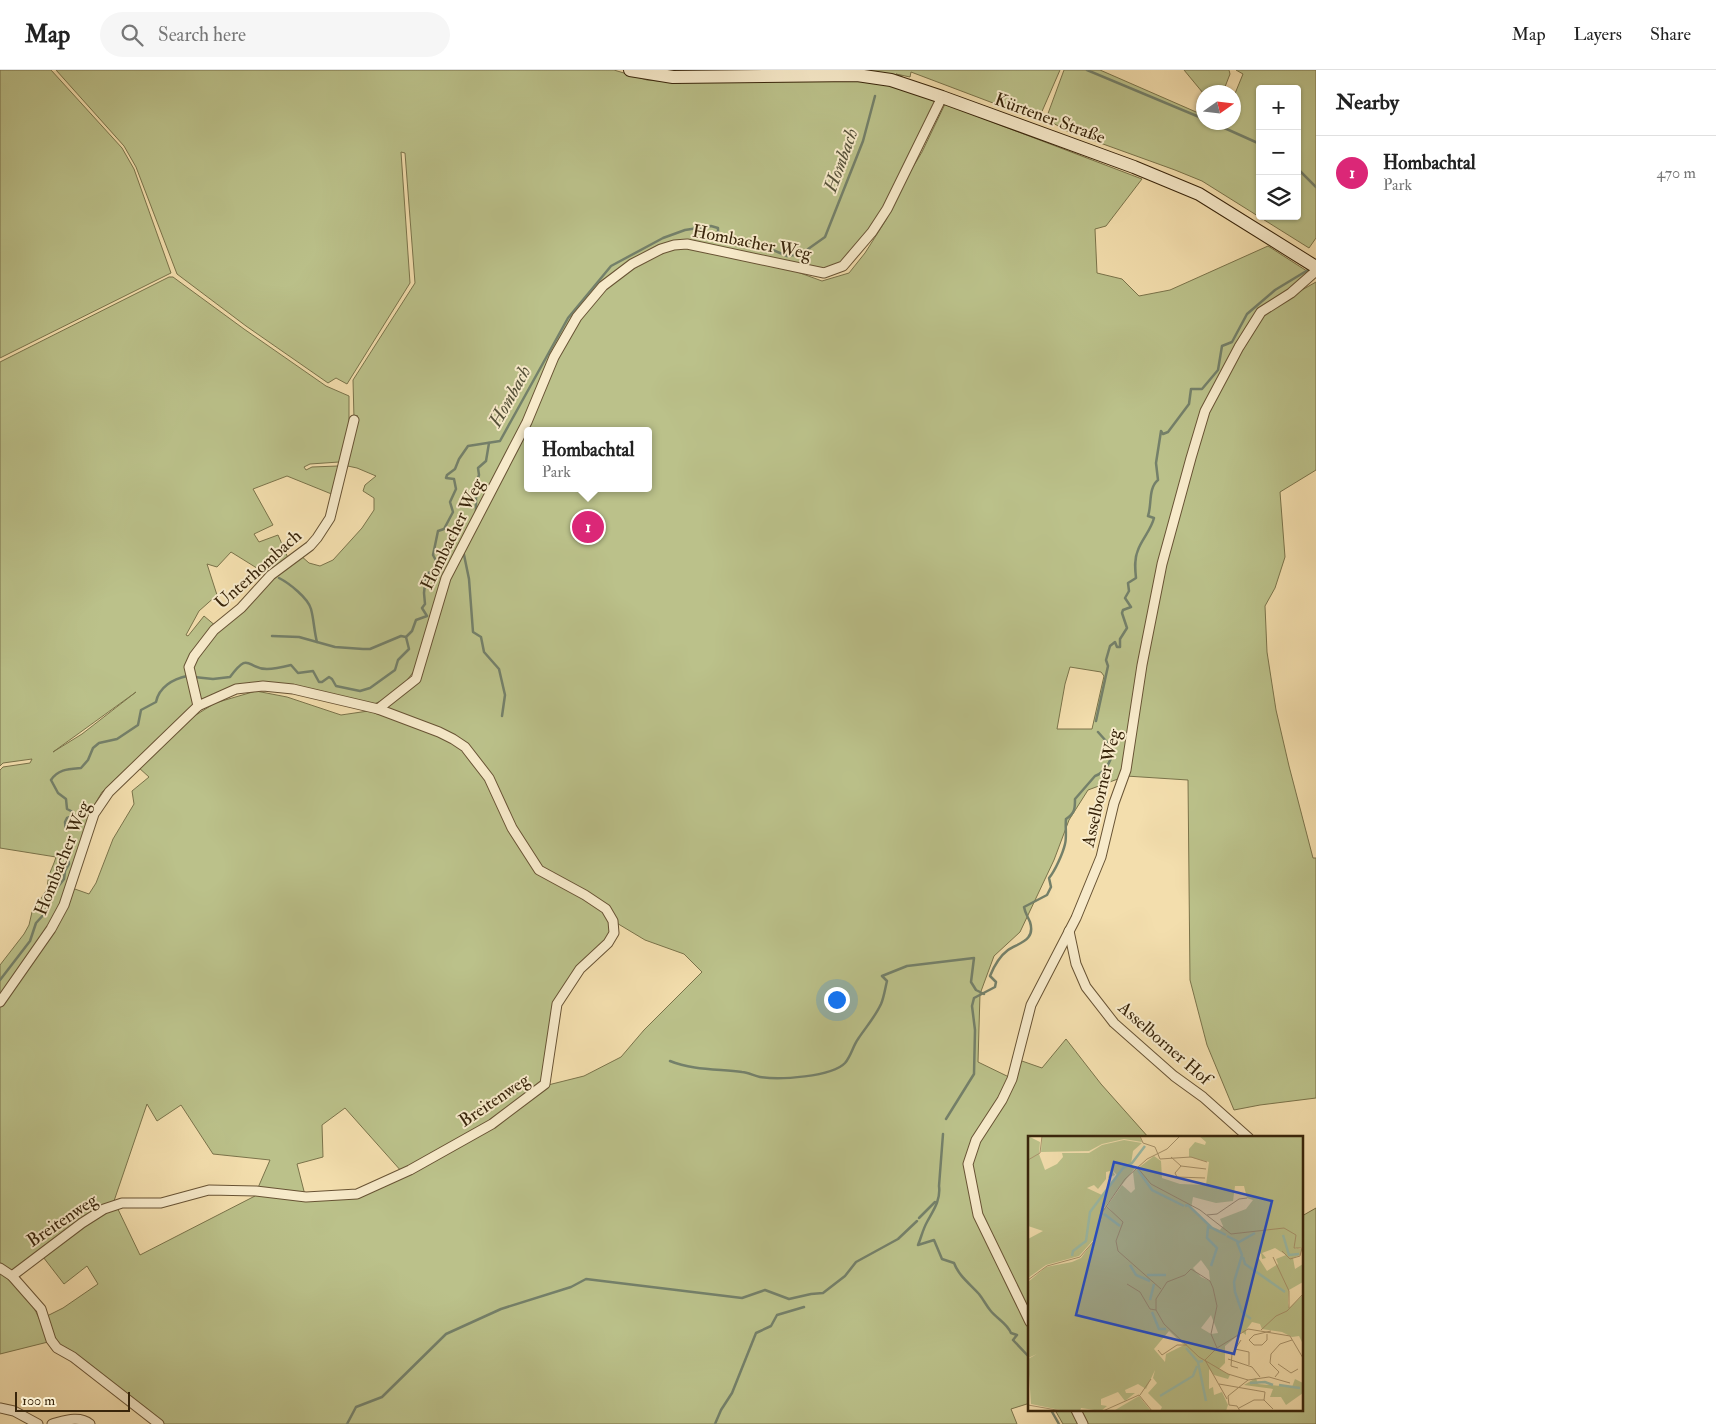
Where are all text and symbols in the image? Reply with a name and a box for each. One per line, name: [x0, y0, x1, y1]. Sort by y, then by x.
search box: [100, 12, 450, 57]
text: Map: [25, 19, 70, 50]
icon: search: [118, 21, 146, 49]
text: Search here: [158, 23, 246, 47]
text: Map: [1512, 23, 1546, 46]
text: Layers: [1574, 23, 1622, 46]
text: Share: [1650, 23, 1691, 46]
north arrow: [1196, 85, 1241, 130]
map controls: [1256, 85, 1301, 220]
button: +: [1256, 85, 1301, 130]
street label: Kürtener Straße: [991, 88, 1109, 149]
text: Nearby: [1336, 89, 1399, 116]
water label: Hombach: [818, 125, 864, 197]
button: −: [1256, 130, 1301, 175]
text: Hombachtal: [1383, 151, 1476, 175]
text: 1: [1349, 163, 1355, 183]
text: 470 m: [1656, 163, 1696, 183]
button: layers: [1256, 175, 1301, 220]
text: Park: [1383, 175, 1412, 195]
street label: Hombacher Weg: [690, 220, 815, 266]
water label: Hombach: [483, 362, 536, 432]
popup: [524, 427, 652, 492]
text: Hombachtal: [542, 438, 634, 462]
text: Park: [542, 462, 571, 482]
street label: Hombacher Weg: [416, 474, 490, 594]
pin: 1: [572, 508, 604, 546]
street label: Unterhombach: [210, 524, 307, 614]
street label: Asselborner Weg: [1077, 726, 1126, 850]
street label: Hombacher Weg: [29, 797, 96, 919]
your location: [824, 987, 850, 1013]
street label: Asselborner Hof: [1112, 996, 1219, 1092]
street label: Breitenweg: [455, 1068, 535, 1132]
inset map: [1028, 1136, 1304, 1412]
street label: Breitenweg: [23, 1188, 103, 1252]
scale bar: [15, 1389, 130, 1412]
text: 100 m: [22, 1392, 55, 1409]

